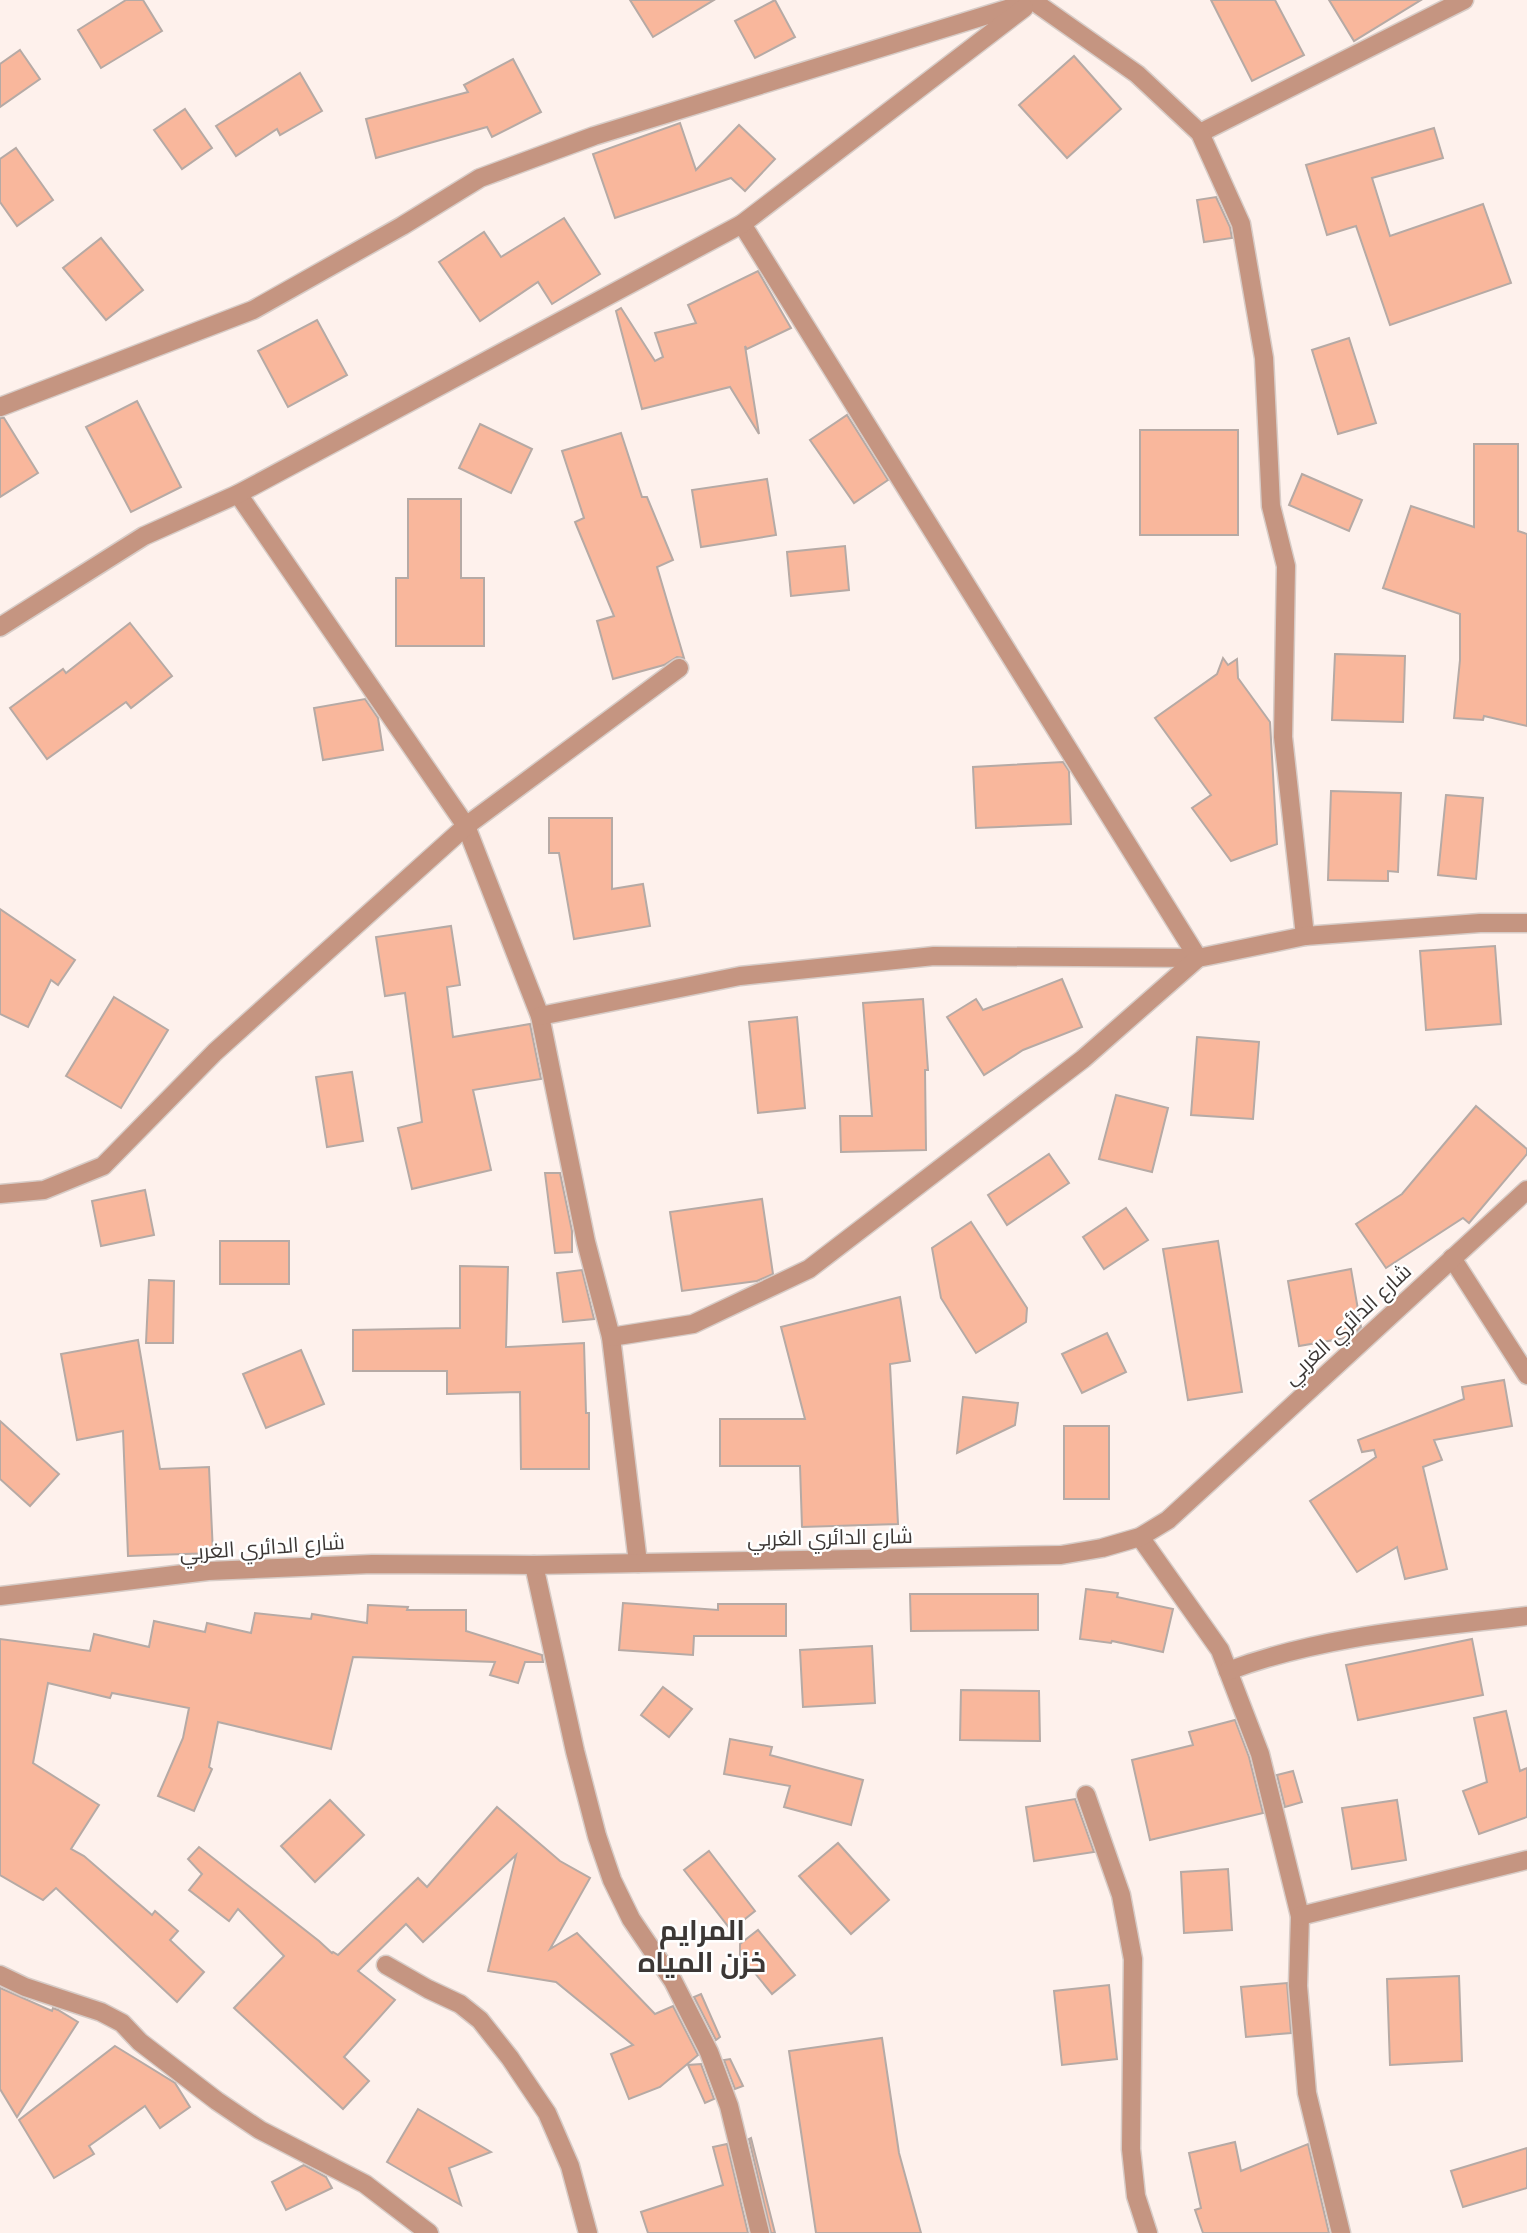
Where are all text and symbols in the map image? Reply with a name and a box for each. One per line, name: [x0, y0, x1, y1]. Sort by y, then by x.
street label: شارع الدائري الغربي: [1278, 1258, 1419, 1393]
street label: شارع الدائري الغربي: [747, 1523, 913, 1555]
street label: شارع الدائري الغربي: [178, 1529, 346, 1569]
district label: المرايم خزن المياه: [638, 1914, 766, 1979]

